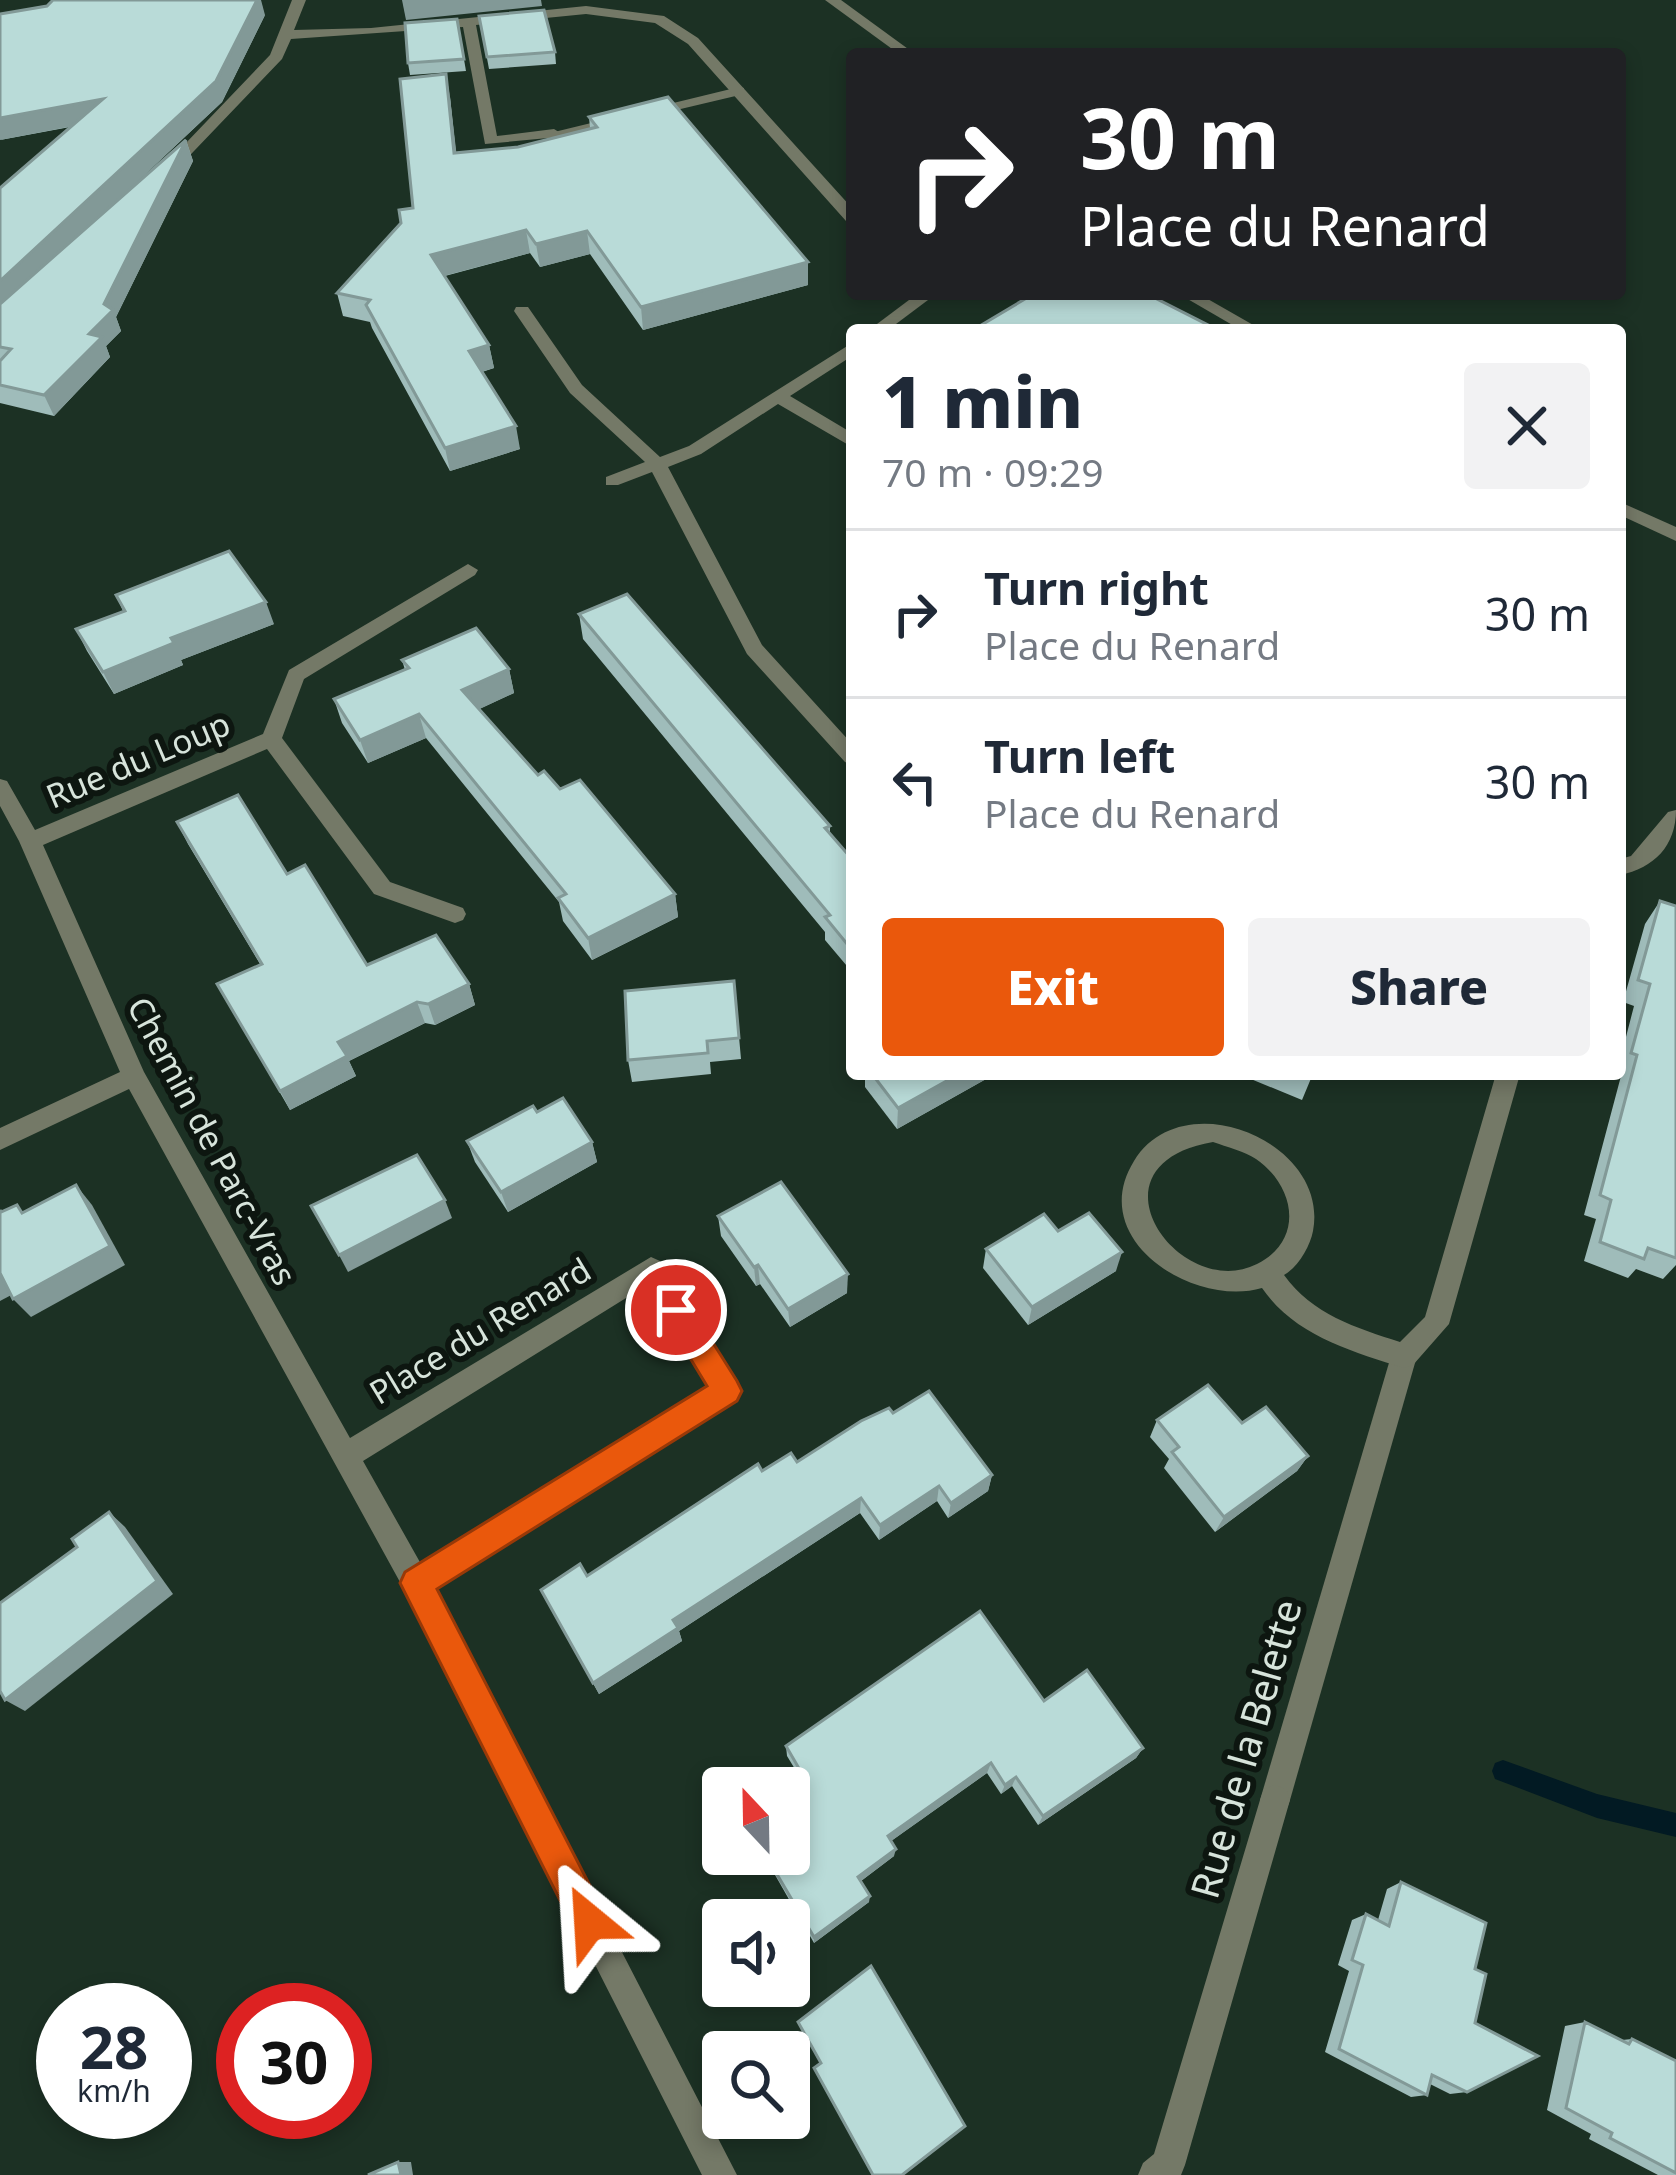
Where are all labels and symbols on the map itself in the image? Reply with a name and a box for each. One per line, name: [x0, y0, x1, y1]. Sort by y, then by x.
street label: Rue du Loup: [39, 701, 236, 818]
street label: Chemin de Parc-Vras: [117, 989, 308, 1293]
street label: Place du Renard: [361, 1247, 599, 1414]
pin: [625, 1259, 727, 1361]
street label: Rue de la Belette: [1177, 1593, 1313, 1904]
north arrow: [702, 1767, 810, 1875]
position arrow: [527, 1859, 653, 1985]
speed limit sign: 30: [216, 1983, 372, 2139]

